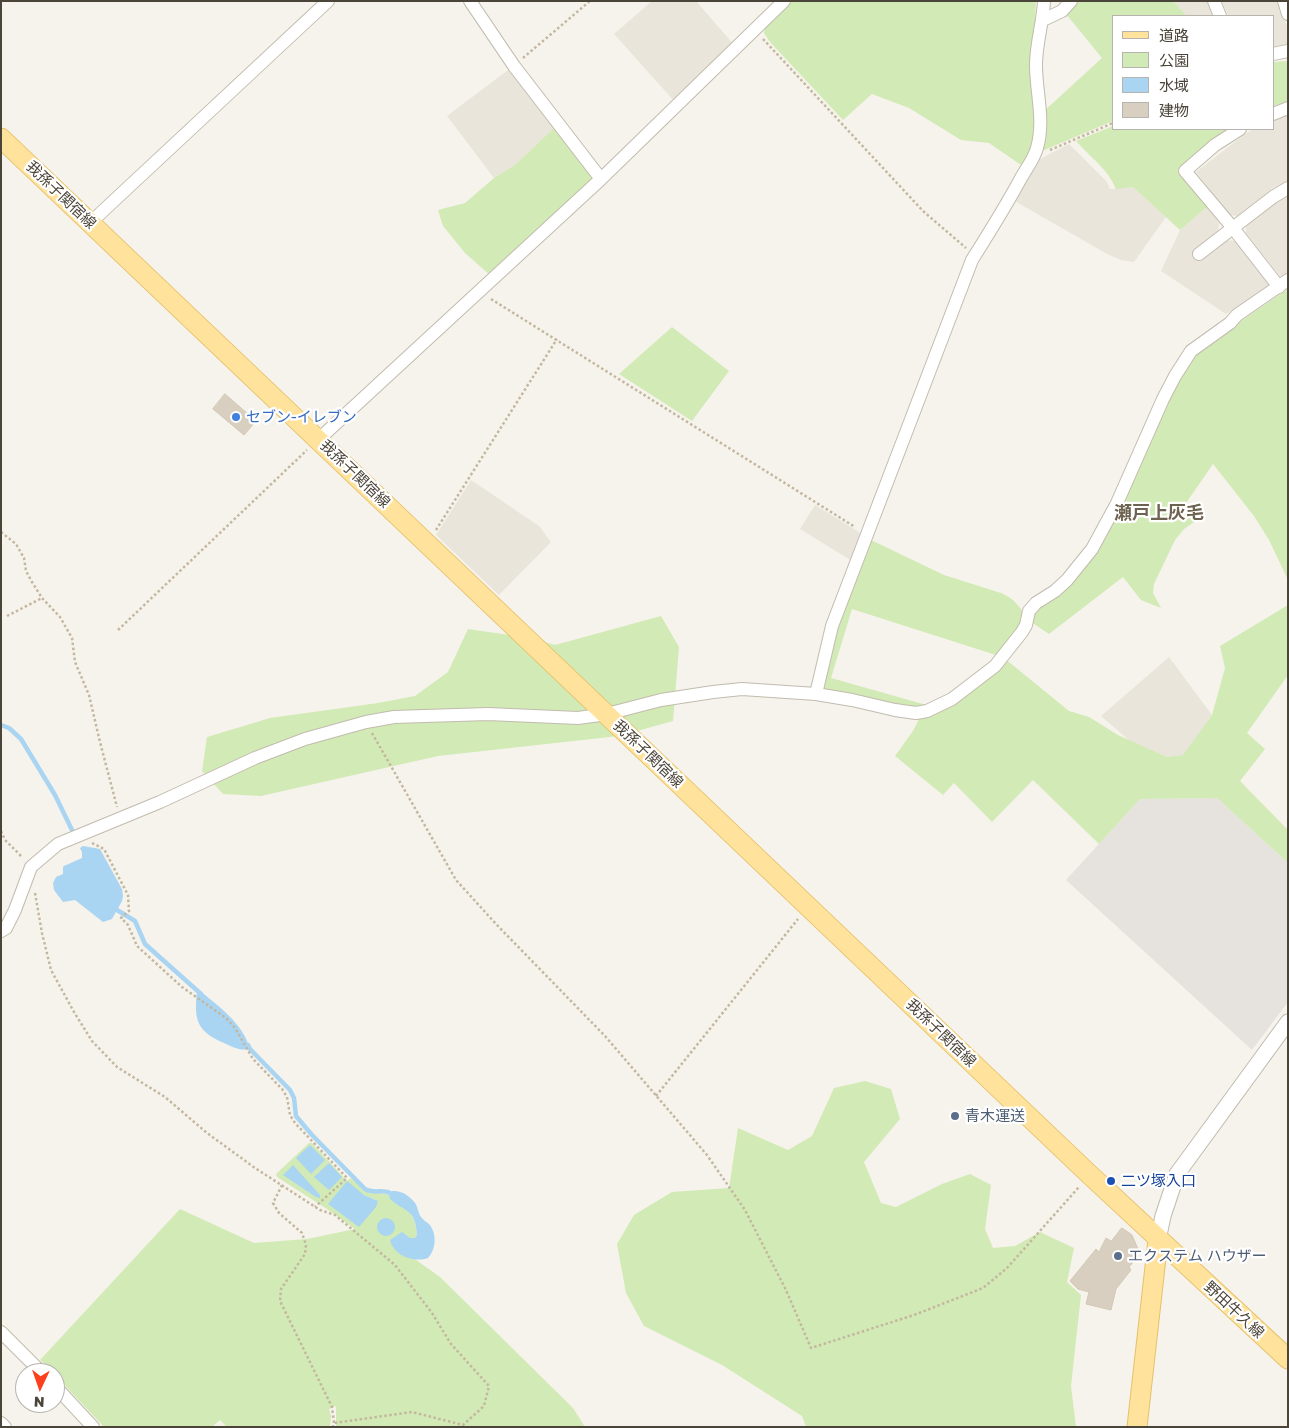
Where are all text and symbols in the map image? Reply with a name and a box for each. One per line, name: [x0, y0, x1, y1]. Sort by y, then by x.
legend: [1112, 15, 1274, 130]
text: 道路: [1159, 26, 1189, 44]
text: 公園: [1159, 51, 1189, 69]
text: 水域: [1159, 76, 1189, 94]
text: 建物: [1159, 101, 1189, 119]
street label: 我孫子関宿線: [22, 157, 100, 233]
place label: セブン-イレブン: [246, 408, 357, 426]
marker: セブン-イレブン: [230, 411, 242, 423]
street label: 我孫子関宿線: [316, 436, 394, 512]
district label: 瀬戸上灰毛: [1114, 502, 1204, 524]
street label: 我孫子関宿線: [609, 716, 687, 792]
street label: 我孫子関宿線: [902, 995, 980, 1071]
place label: 青木運送: [965, 1107, 1025, 1125]
marker: 青木運送: [949, 1110, 961, 1122]
place label: 二ツ塚入口: [1121, 1172, 1196, 1190]
marker: 二ツ塚入口: [1105, 1175, 1117, 1187]
place label: エクステム ハウザー: [1128, 1247, 1267, 1265]
marker: エクステム ハウザー: [1112, 1250, 1124, 1262]
street label: 野田牛久線: [1200, 1278, 1268, 1342]
north arrow: [15, 1363, 65, 1413]
text: N: [33, 1394, 45, 1411]

